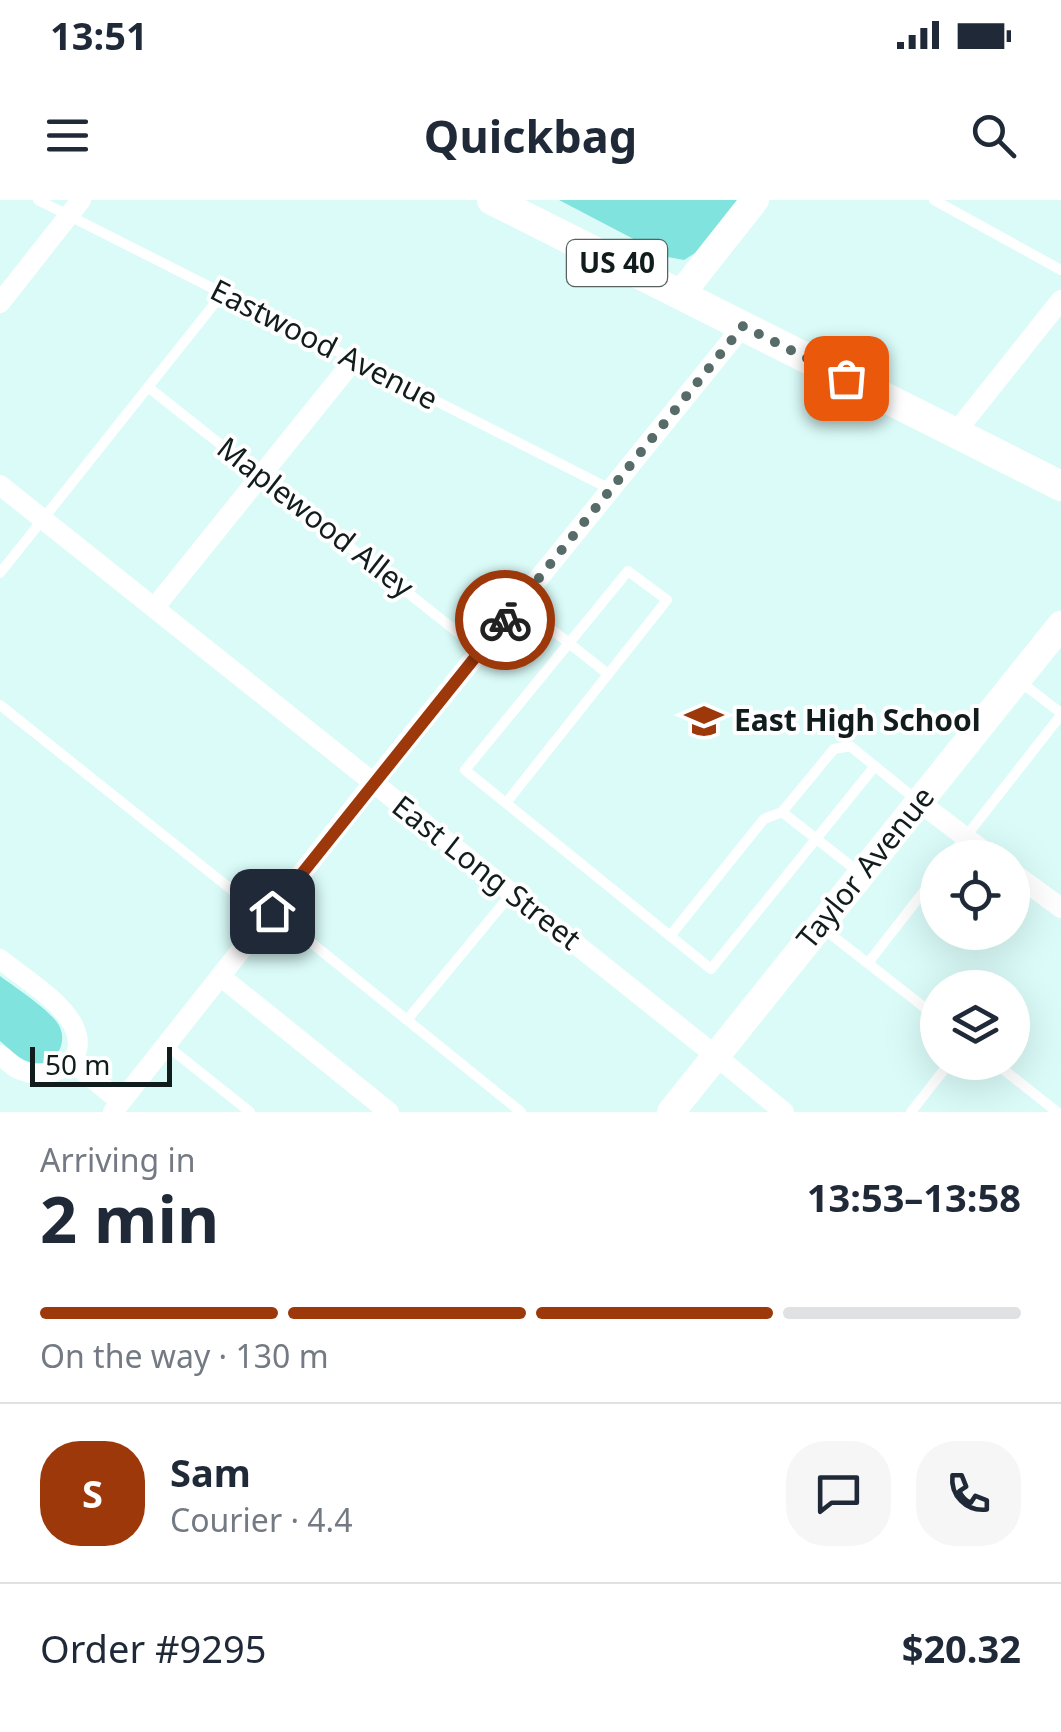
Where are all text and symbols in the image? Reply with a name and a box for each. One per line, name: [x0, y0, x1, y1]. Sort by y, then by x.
text: 13:51: [50, 9, 148, 61]
text: Quickbag: [424, 105, 637, 166]
icon: menu: [40, 108, 95, 163]
icon: search: [966, 108, 1021, 163]
road number: US 40: [567, 240, 667, 286]
street label: Eastwood Avenue: [204, 269, 445, 419]
pin: [804, 336, 889, 421]
icon: bag: [819, 351, 874, 406]
street label: Maplewood Alley: [209, 427, 423, 607]
courier: [455, 570, 555, 670]
icon: bike: [478, 593, 533, 648]
place label: East High School: [734, 699, 981, 740]
school or university icon: East High School: [683, 700, 725, 742]
street label: Taylor Avenue: [787, 777, 943, 957]
street label: East Long Street: [384, 785, 590, 959]
map controls: [920, 840, 1030, 1080]
button: locate: [920, 840, 1030, 950]
pin: [230, 869, 315, 954]
icon: home: [245, 884, 300, 939]
button: layers: [920, 970, 1030, 1080]
scale bar: [30, 1042, 172, 1086]
text: 50 m: [45, 1045, 111, 1083]
text: Arriving in: [40, 1138, 195, 1181]
text: 13:53–13:58: [807, 1171, 1021, 1223]
text: 2 min: [40, 1174, 219, 1262]
text: On the way · 130 m: [40, 1334, 329, 1377]
button: chat: [786, 1441, 891, 1546]
button: phone: [916, 1441, 1021, 1546]
text: Sam: [170, 1446, 251, 1498]
text: S: [82, 1467, 103, 1519]
text: Courier · 4.4: [170, 1498, 353, 1541]
text: Order #9295: [40, 1622, 266, 1674]
text: $20.32: [902, 1622, 1021, 1674]

